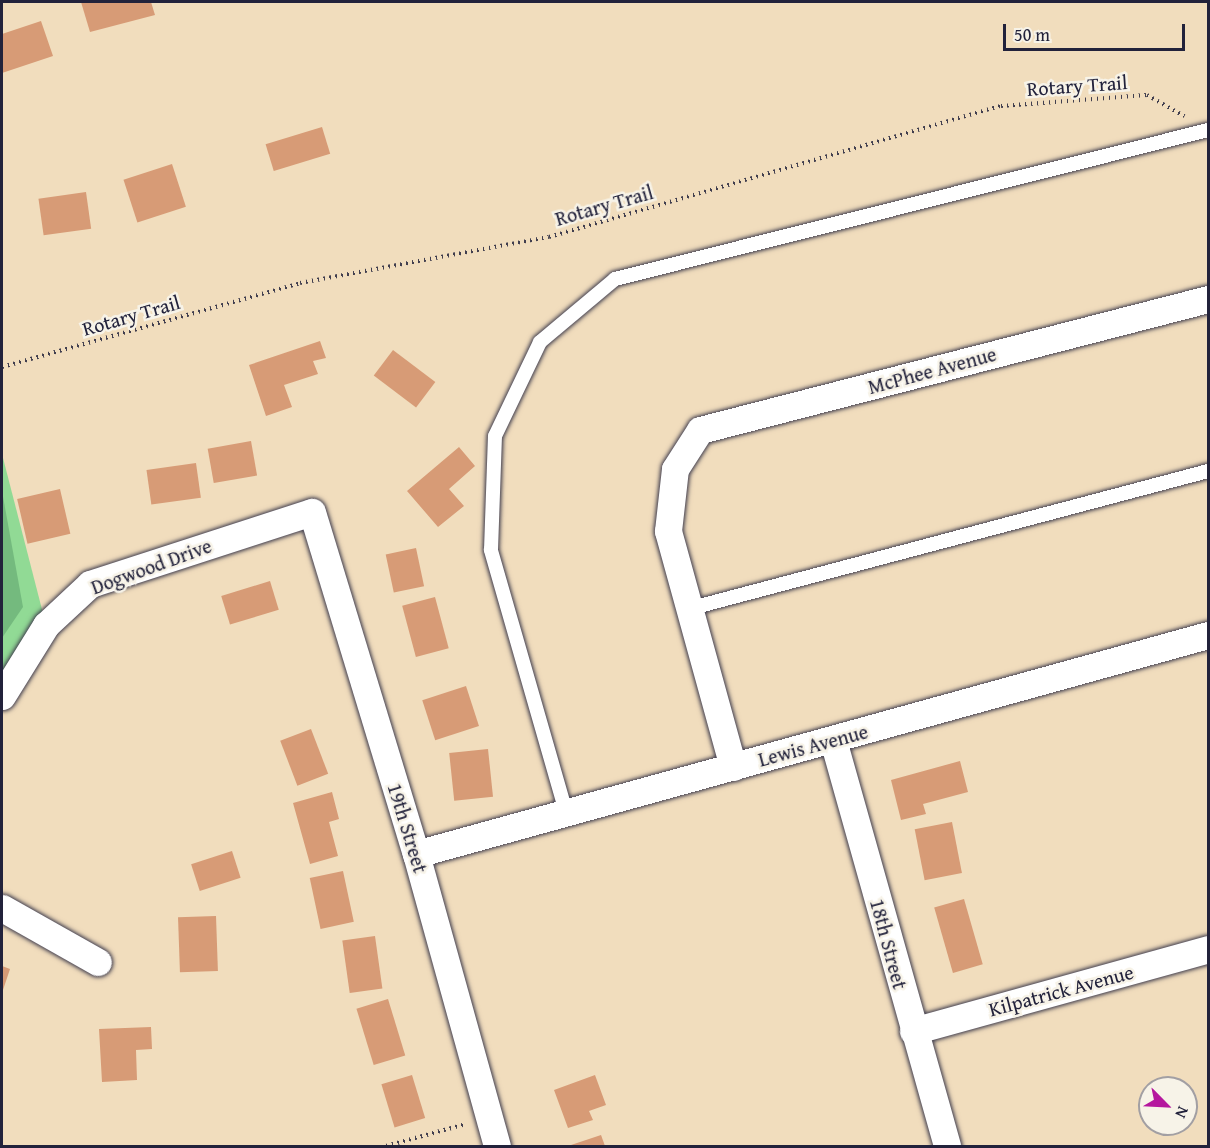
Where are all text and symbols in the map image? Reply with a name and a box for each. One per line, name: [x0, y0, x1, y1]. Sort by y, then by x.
scale bar: [1006, 12, 1188, 50]
text: 50 m: [1014, 21, 1050, 48]
street label: Rotary Trail: [1026, 70, 1128, 100]
street label: Rotary Trail: [552, 180, 656, 230]
street label: Rotary Trail: [79, 290, 183, 340]
street label: McPhee Avenue: [865, 341, 999, 399]
street label: Dogwood Drive: [87, 533, 215, 599]
street label: Lewis Avenue: [755, 719, 871, 771]
street label: 19th Street: [383, 780, 433, 876]
street label: 18th Street: [865, 896, 913, 992]
street label: Kilpatrick Avenue: [986, 959, 1136, 1021]
north arrow: [1138, 1076, 1198, 1136]
text: N: [1169, 1103, 1196, 1122]

